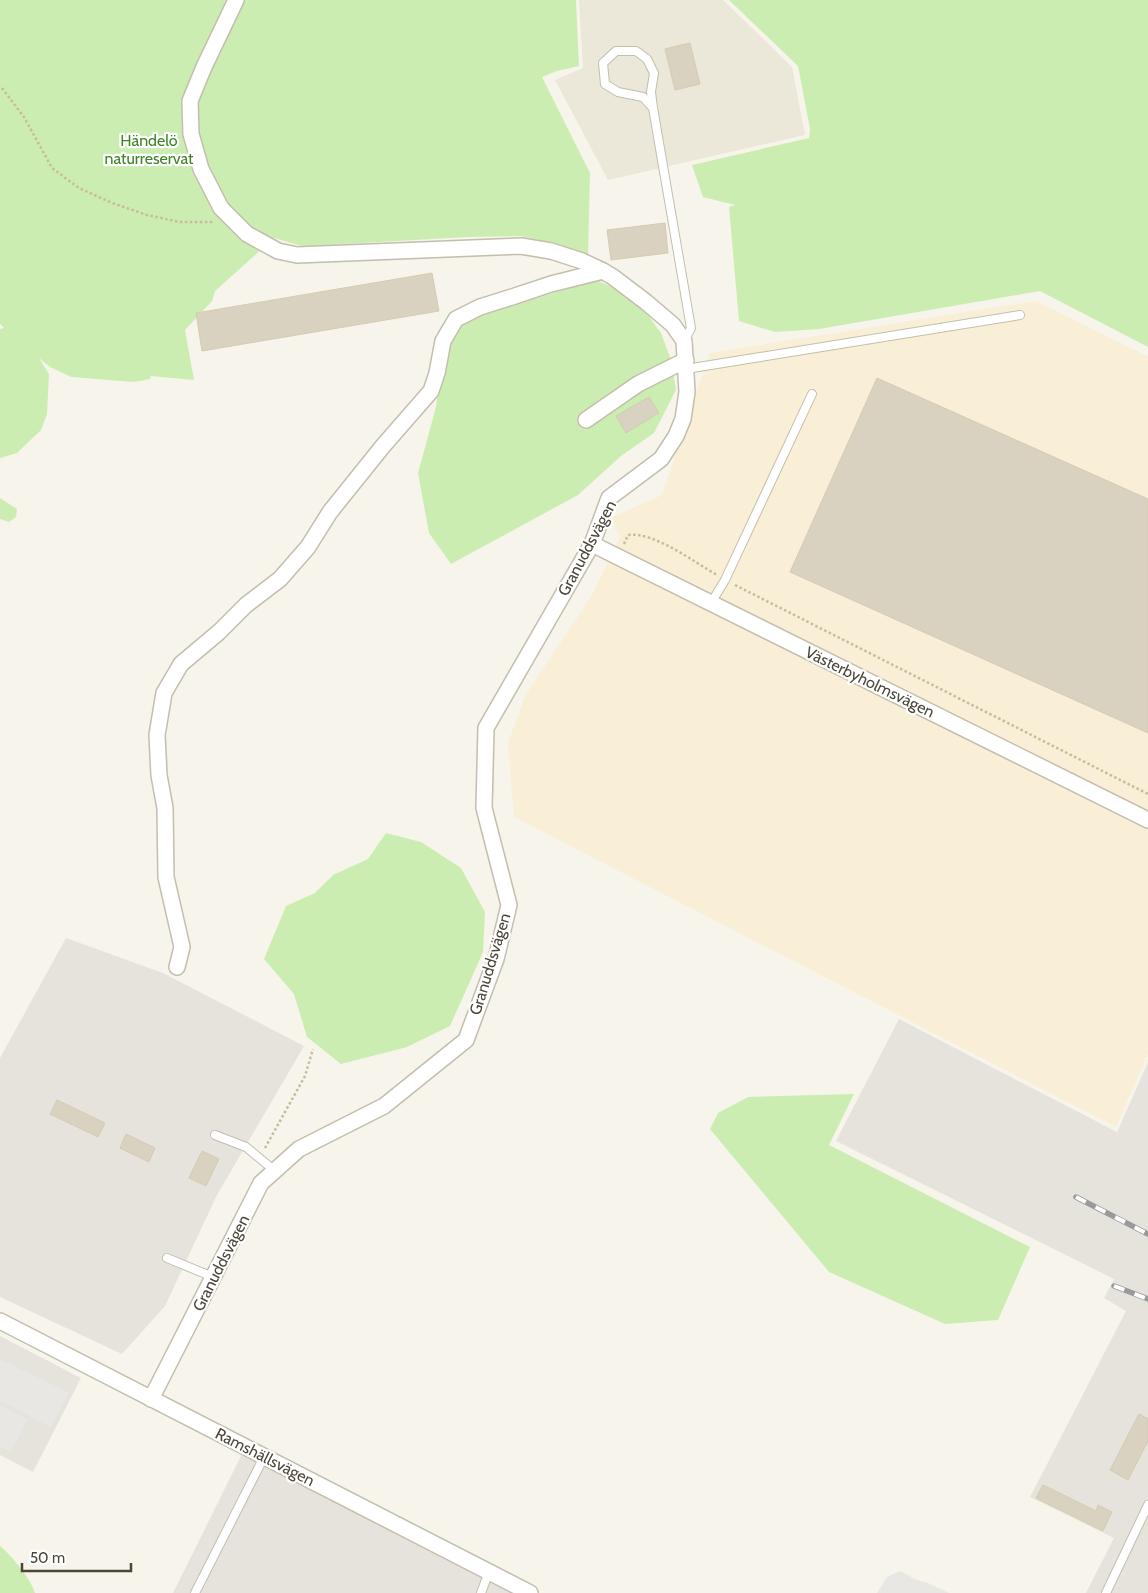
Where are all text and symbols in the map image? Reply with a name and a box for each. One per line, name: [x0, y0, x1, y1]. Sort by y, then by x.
park label: Händelö naturreservat: [105, 131, 194, 168]
street label: Granuddsvägen: [554, 497, 620, 599]
street label: Västerbyholmsvägen: [802, 643, 938, 722]
street label: Granuddsvägen: [465, 911, 515, 1017]
street label: Granuddsvägen: [189, 1212, 253, 1314]
street label: Ramshällsvägen: [212, 1424, 318, 1490]
scale bar: [22, 1540, 131, 1572]
text: 50 m: [30, 1549, 65, 1567]

